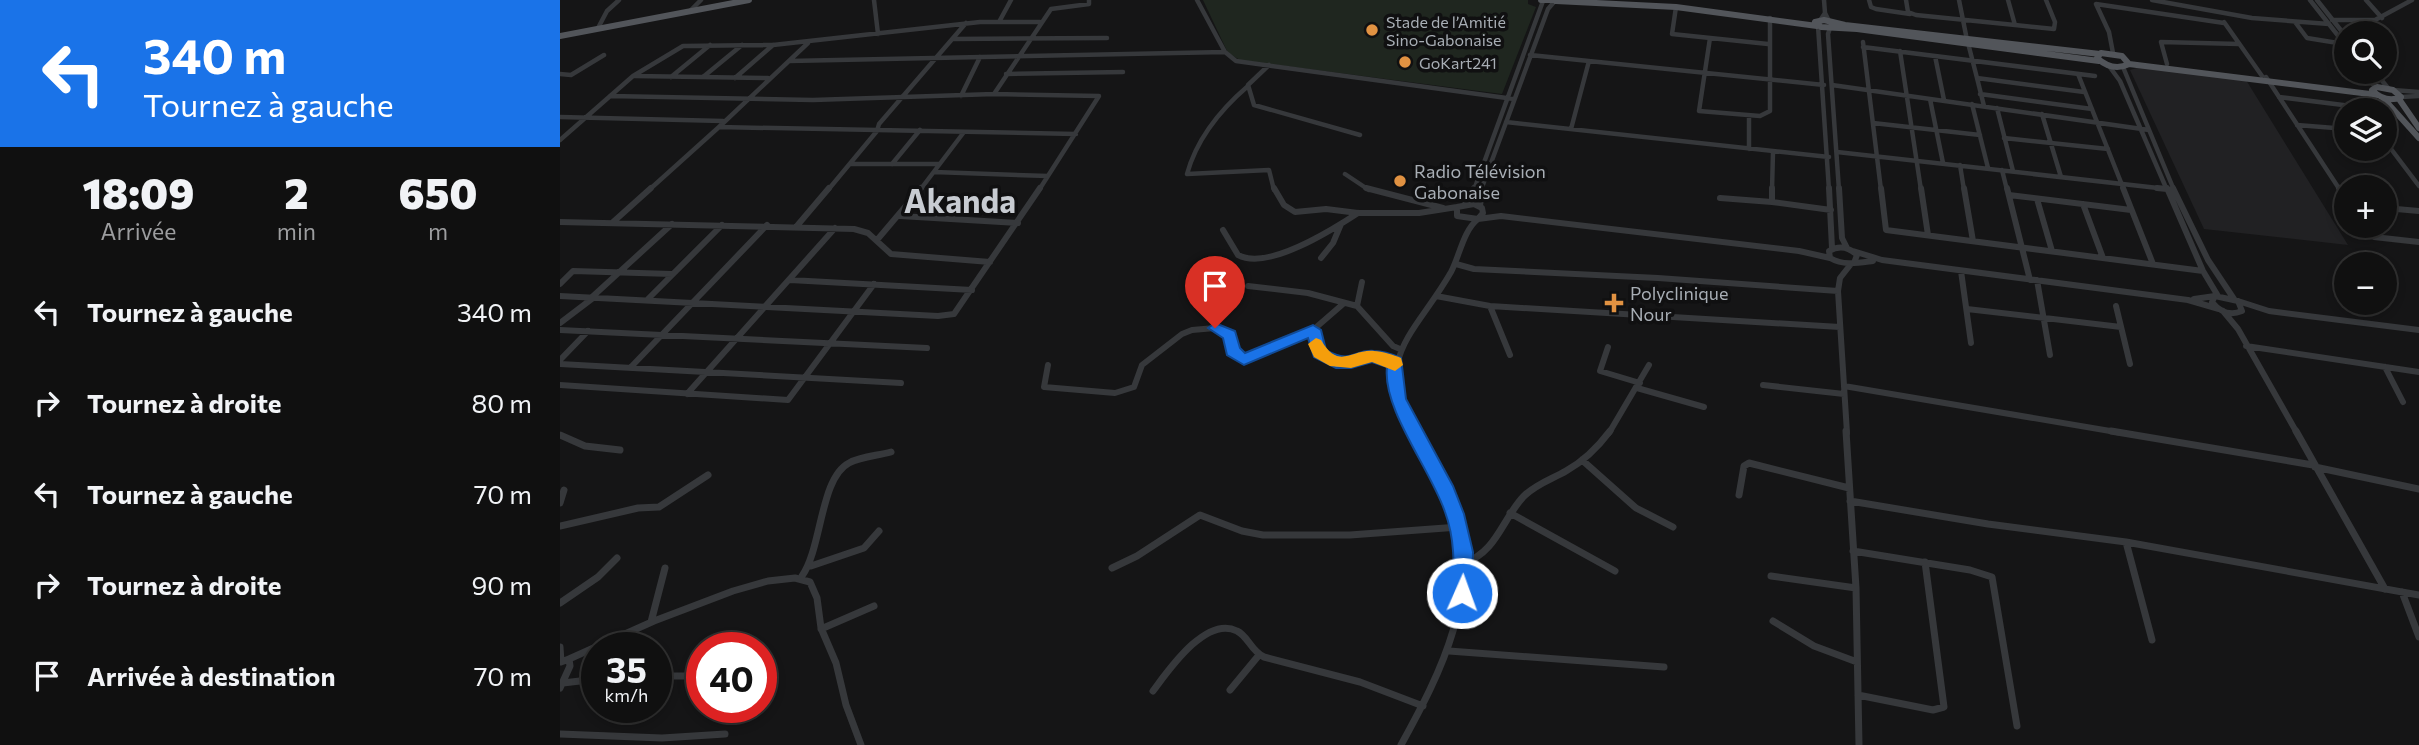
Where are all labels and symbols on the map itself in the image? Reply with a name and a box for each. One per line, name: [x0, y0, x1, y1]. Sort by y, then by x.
place label: Stade de l’Amitié Sino-Gabonaise: [1386, 12, 1506, 49]
marker: Stade de l’Amitié Sino-Gabonaise: [1364, 22, 1380, 38]
place label: GoKart241: [1419, 53, 1497, 72]
marker: GoKart241: [1397, 54, 1413, 70]
place label: Radio Télévision Gabonaise: [1414, 160, 1546, 203]
marker: Radio Télévision Gabonaise: [1392, 173, 1408, 189]
district label: Akanda: [904, 180, 1016, 220]
pin: [1185, 256, 1245, 328]
place label: Polyclinique Nour: [1630, 282, 1728, 325]
marker: Polyclinique Nour: [1604, 293, 1624, 313]
position arrow: [1425, 556, 1499, 630]
speed limit sign: 40: [686, 632, 777, 723]

